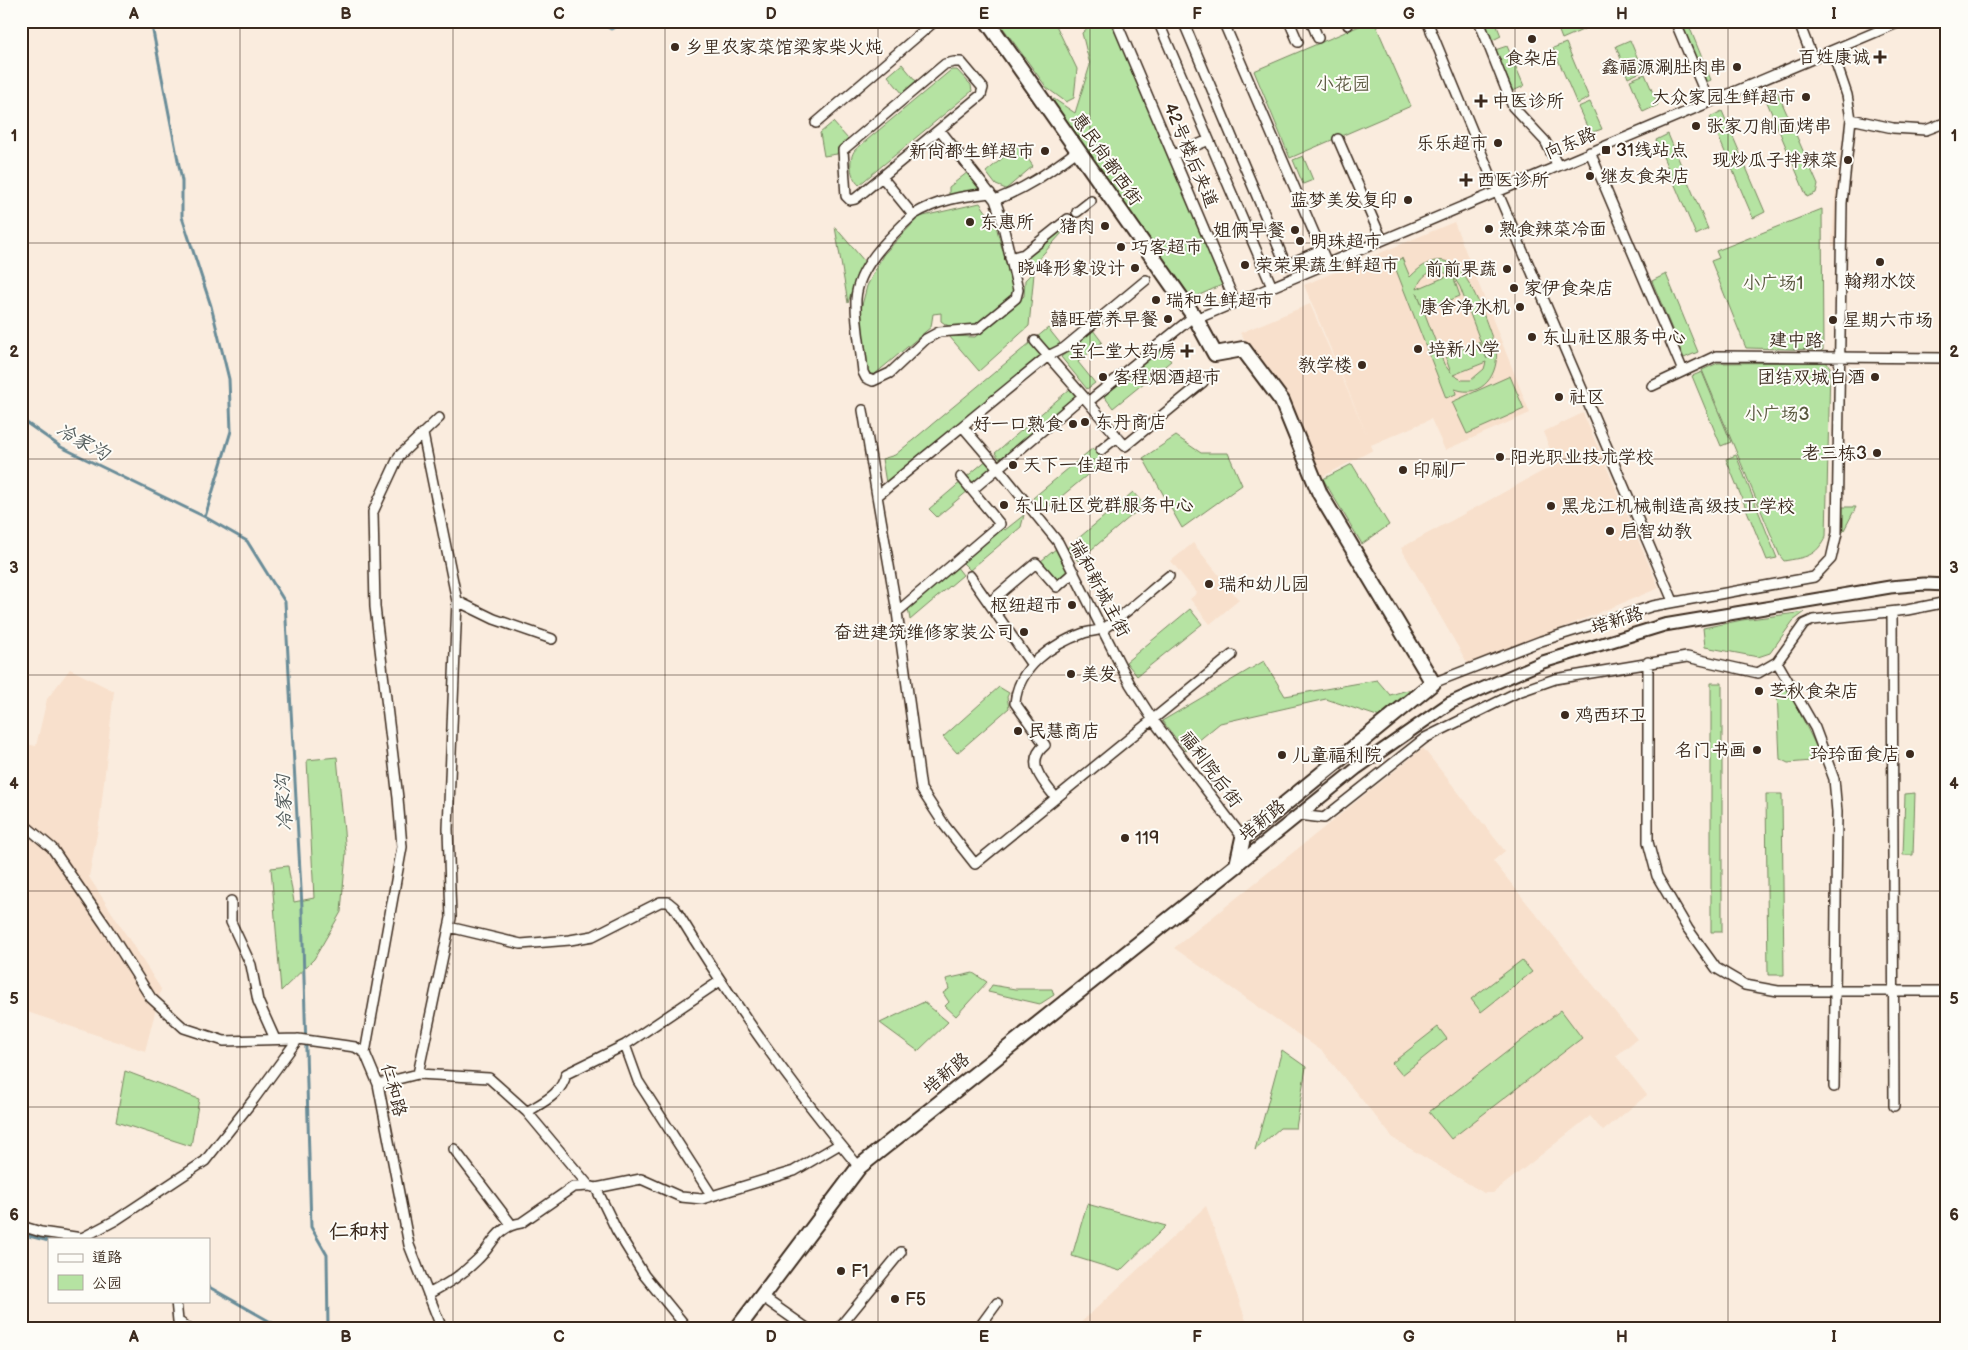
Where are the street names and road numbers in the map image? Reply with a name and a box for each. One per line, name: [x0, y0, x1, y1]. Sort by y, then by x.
street label: 42号楼后夹道: [1159, 100, 1222, 211]
street label: 惠民尚都西街: [1067, 109, 1146, 210]
street label: 向东路: [1541, 123, 1599, 164]
street label: 建中路: [1769, 330, 1823, 351]
street label: 瑞和新城主街: [1065, 536, 1134, 641]
street label: 培新路: [1588, 603, 1646, 638]
street label: 福利院后街: [1175, 727, 1246, 812]
street label: 培新路: [1235, 795, 1290, 846]
street label: 培新路: [919, 1048, 974, 1099]
street label: 仁和路: [376, 1061, 411, 1119]

